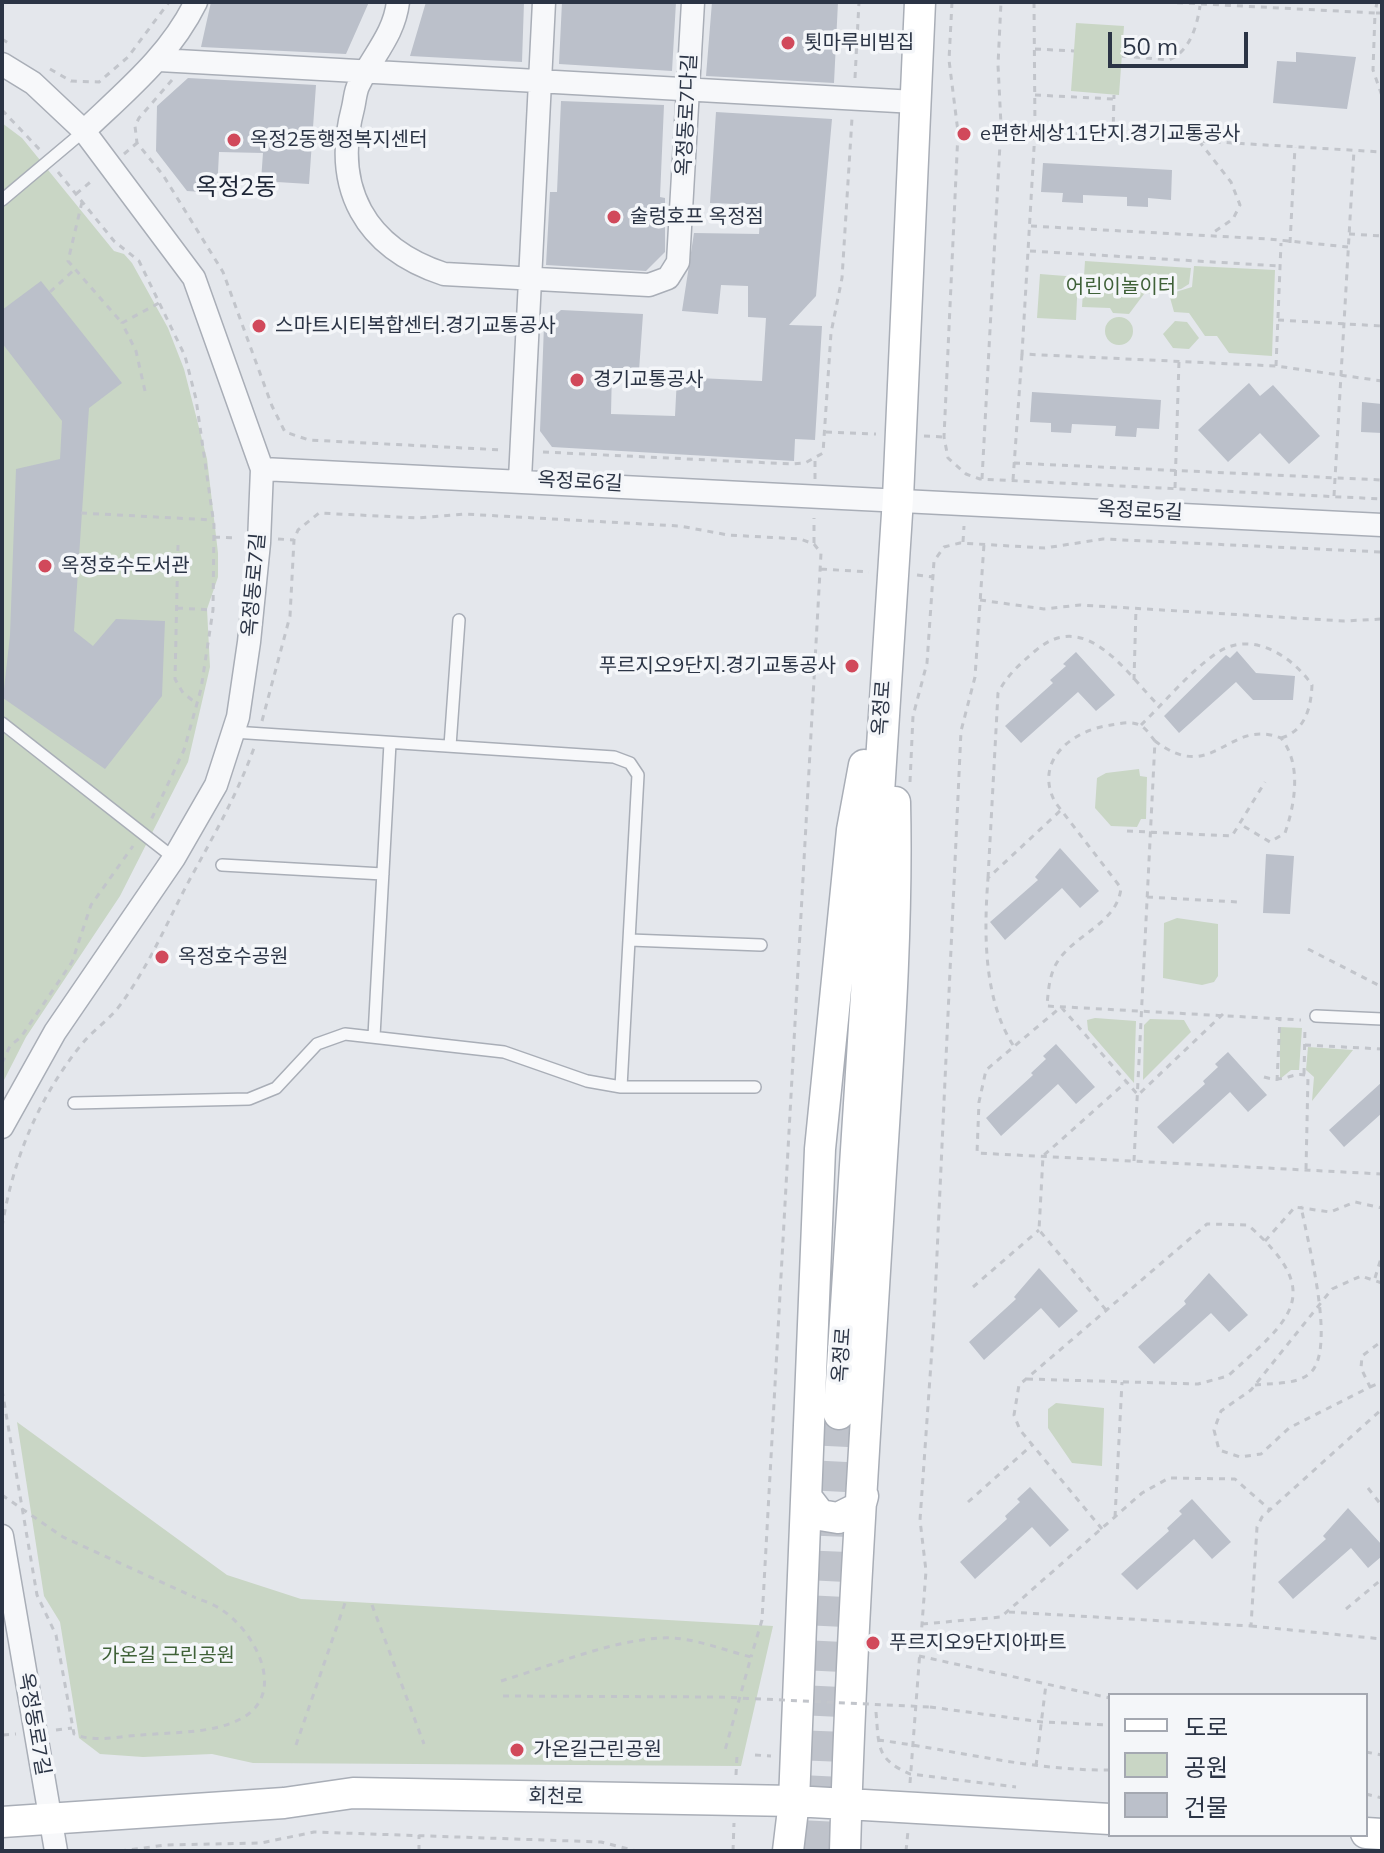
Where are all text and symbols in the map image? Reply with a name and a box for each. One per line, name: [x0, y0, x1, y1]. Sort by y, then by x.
scale bar: [1112, 16, 1252, 66]
place label: 툇마루비빔집: [804, 31, 914, 55]
text: 50 m: [1122, 31, 1178, 61]
marker: 툇마루비빔집: [779, 34, 797, 52]
street label: 옥정동로7다길: [672, 53, 702, 177]
place label: e편한세상11단지.경기교통공사: [980, 122, 1240, 146]
marker: e편한세상11단지.경기교통공사: [955, 125, 973, 143]
place label: 옥정2동행정복지센터: [250, 128, 428, 152]
marker: 옥정2동행정복지센터: [225, 131, 243, 149]
district label: 옥정2동: [196, 174, 276, 202]
place label: 술렁호프 옥정점: [630, 205, 764, 229]
marker: 술렁호프 옥정점: [605, 208, 623, 226]
park label: 어린이놀이터: [1066, 275, 1176, 299]
place label: 스마트시티복합센터.경기교통공사: [275, 314, 556, 338]
marker: 스마트시티복합센터.경기교통공사: [250, 317, 268, 335]
place label: 경기교통공사: [593, 368, 703, 392]
marker: 경기교통공사: [568, 371, 586, 389]
street label: 옥정로6길: [537, 468, 623, 496]
street label: 옥정로5길: [1097, 497, 1183, 525]
street label: 옥정동로7길: [238, 532, 270, 638]
place label: 옥정호수도서관: [61, 554, 190, 578]
marker: 옥정호수도서관: [36, 557, 54, 575]
place label: 푸르지오9단지.경기교통공사: [599, 654, 836, 678]
marker: 푸르지오9단지.경기교통공사: [843, 657, 861, 675]
street label: 옥정로: [868, 680, 896, 736]
place label: 옥정호수공원: [178, 945, 288, 969]
marker: 옥정호수공원: [153, 948, 171, 966]
street label: 옥정로: [828, 1327, 856, 1383]
place label: 푸르지오9단지아파트: [889, 1631, 1067, 1655]
marker: 푸르지오9단지아파트: [864, 1634, 882, 1652]
park label: 가온길 근린공원: [101, 1644, 235, 1668]
street label: 옥정동로7길: [13, 1671, 55, 1777]
legend: [1108, 1693, 1368, 1837]
text: 도로: [1184, 1712, 1228, 1742]
place label: 가온길근린공원: [533, 1738, 662, 1762]
marker: 가온길근린공원: [508, 1741, 526, 1759]
text: 공원: [1184, 1752, 1228, 1782]
street label: 회천로: [528, 1785, 584, 1809]
text: 건물: [1184, 1792, 1228, 1822]

